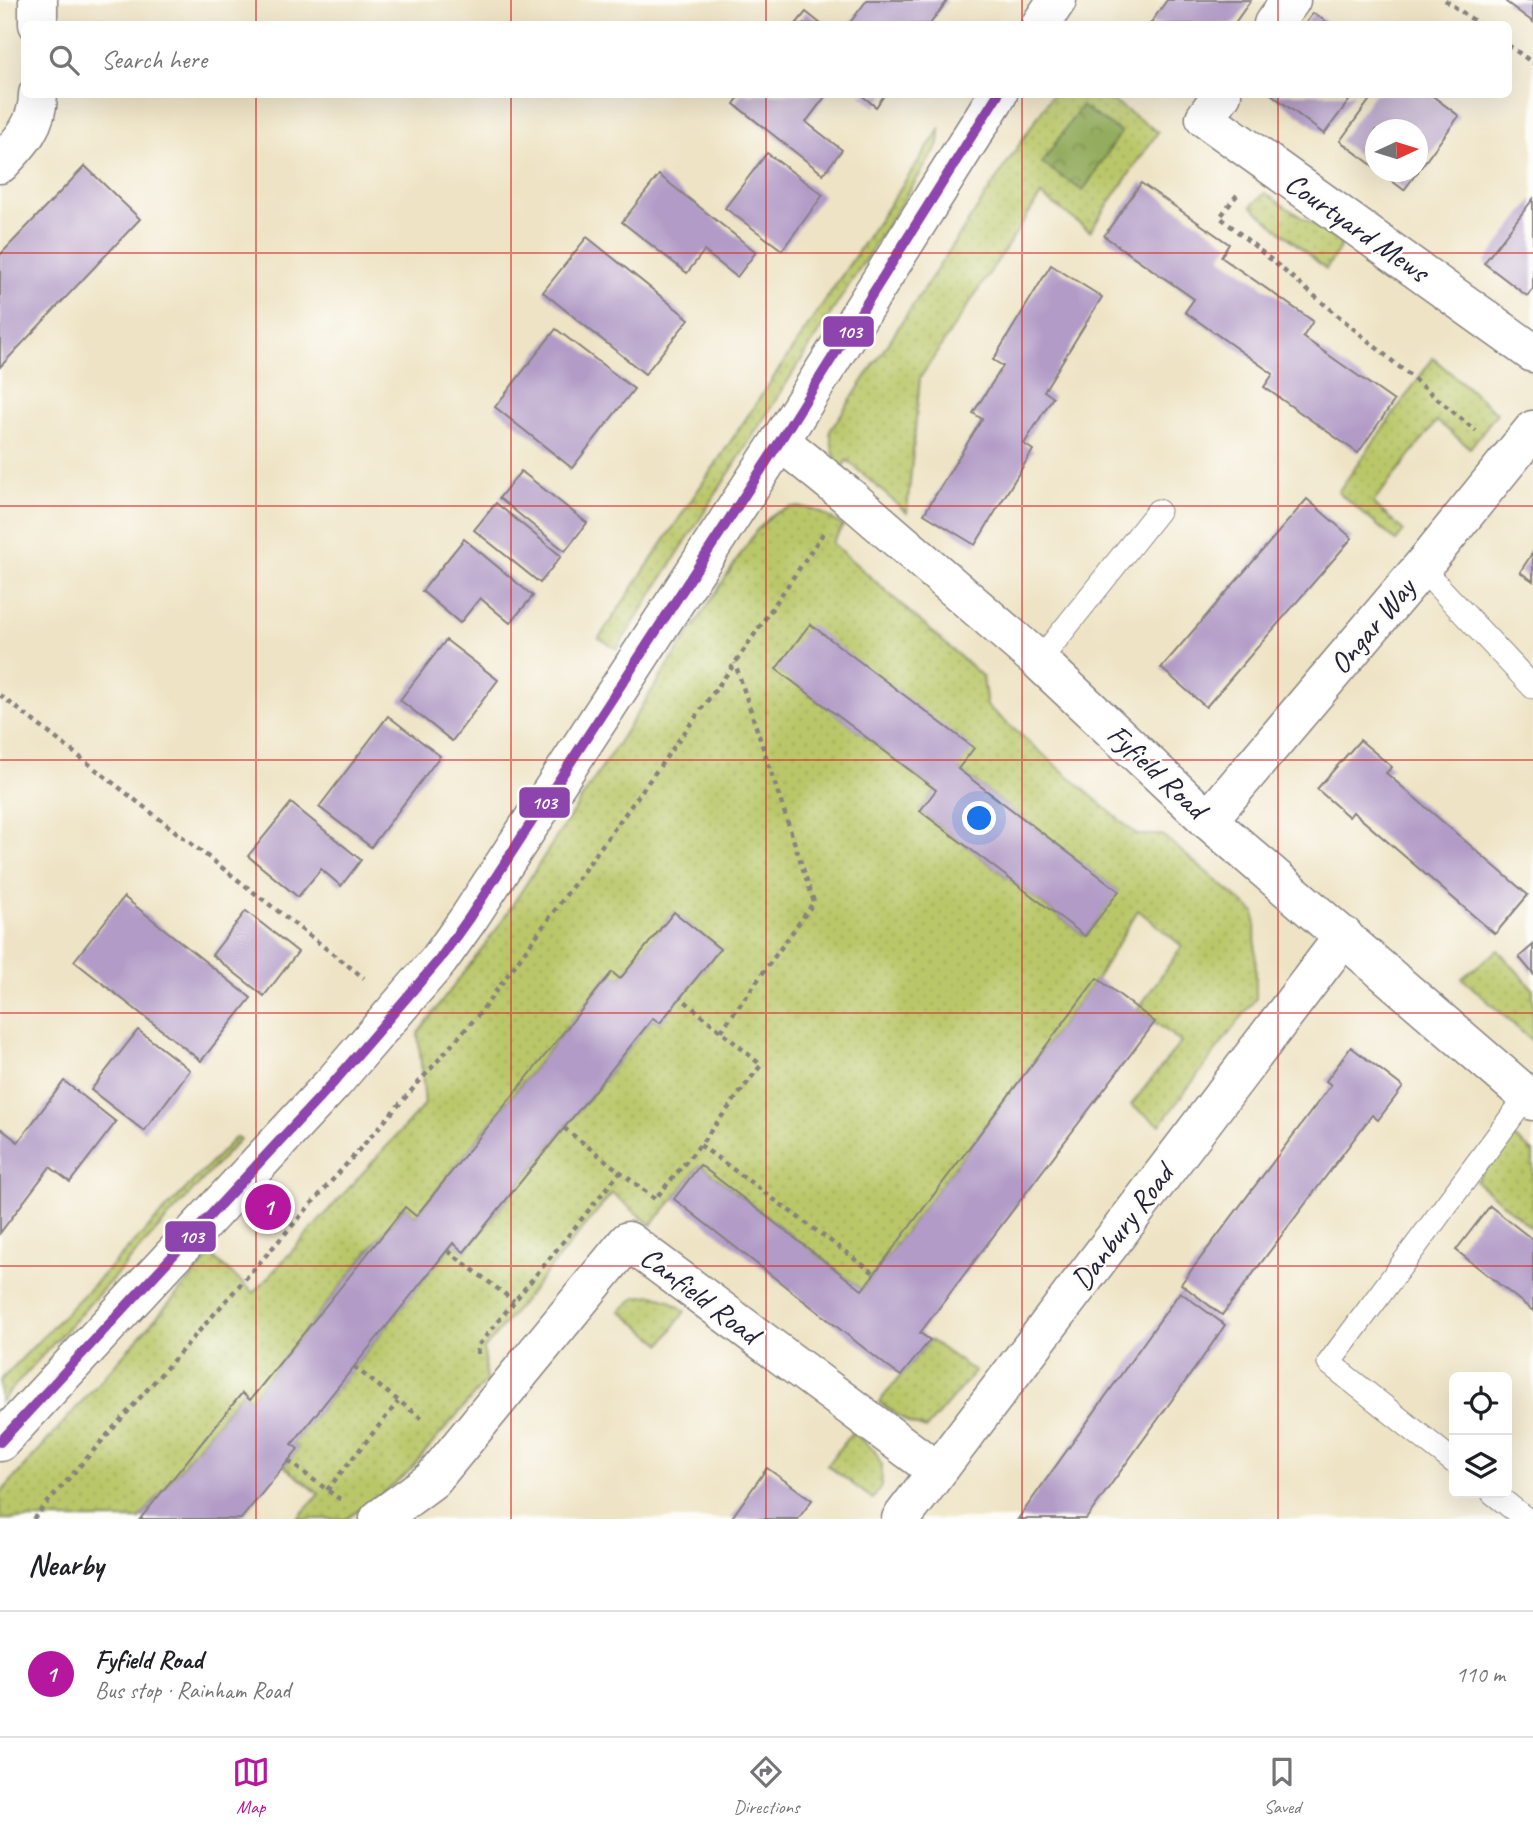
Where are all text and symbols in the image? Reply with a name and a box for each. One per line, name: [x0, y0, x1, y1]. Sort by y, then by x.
search box: [21, 21, 1512, 98]
icon: search: [45, 41, 83, 79]
text: Search here: [101, 43, 207, 76]
north arrow: [1365, 119, 1428, 182]
street label: Courtyard Mews: [1278, 164, 1438, 292]
line badge: 103: [822, 315, 875, 348]
text: 103: [836, 320, 864, 344]
street label: Ongar Way: [1321, 568, 1425, 682]
street label: Fyfield Road: [1099, 716, 1218, 829]
line badge: 103: [518, 786, 571, 819]
text: 103: [531, 791, 559, 815]
your location: [962, 801, 996, 835]
street label: Danbury Road: [1062, 1153, 1184, 1297]
pin: 1: [245, 1181, 291, 1233]
line badge: 103: [164, 1220, 217, 1253]
text: 103: [178, 1225, 206, 1249]
street label: Canfield Road: [633, 1238, 771, 1355]
map controls: [1449, 1372, 1512, 1498]
button: locate: [1449, 1372, 1512, 1435]
button: layers: [1449, 1435, 1512, 1498]
text: Nearby: [28, 1546, 104, 1584]
text: Fyfield Road: [95, 1643, 203, 1676]
text: 1: [46, 1660, 56, 1689]
text: 110 m: [1456, 1660, 1505, 1689]
text: Bus stop · Rainham Road: [95, 1676, 290, 1705]
tab: Map: [232, 1753, 270, 1819]
tab: Directions: [733, 1753, 800, 1819]
tab: Saved: [1263, 1753, 1301, 1819]

